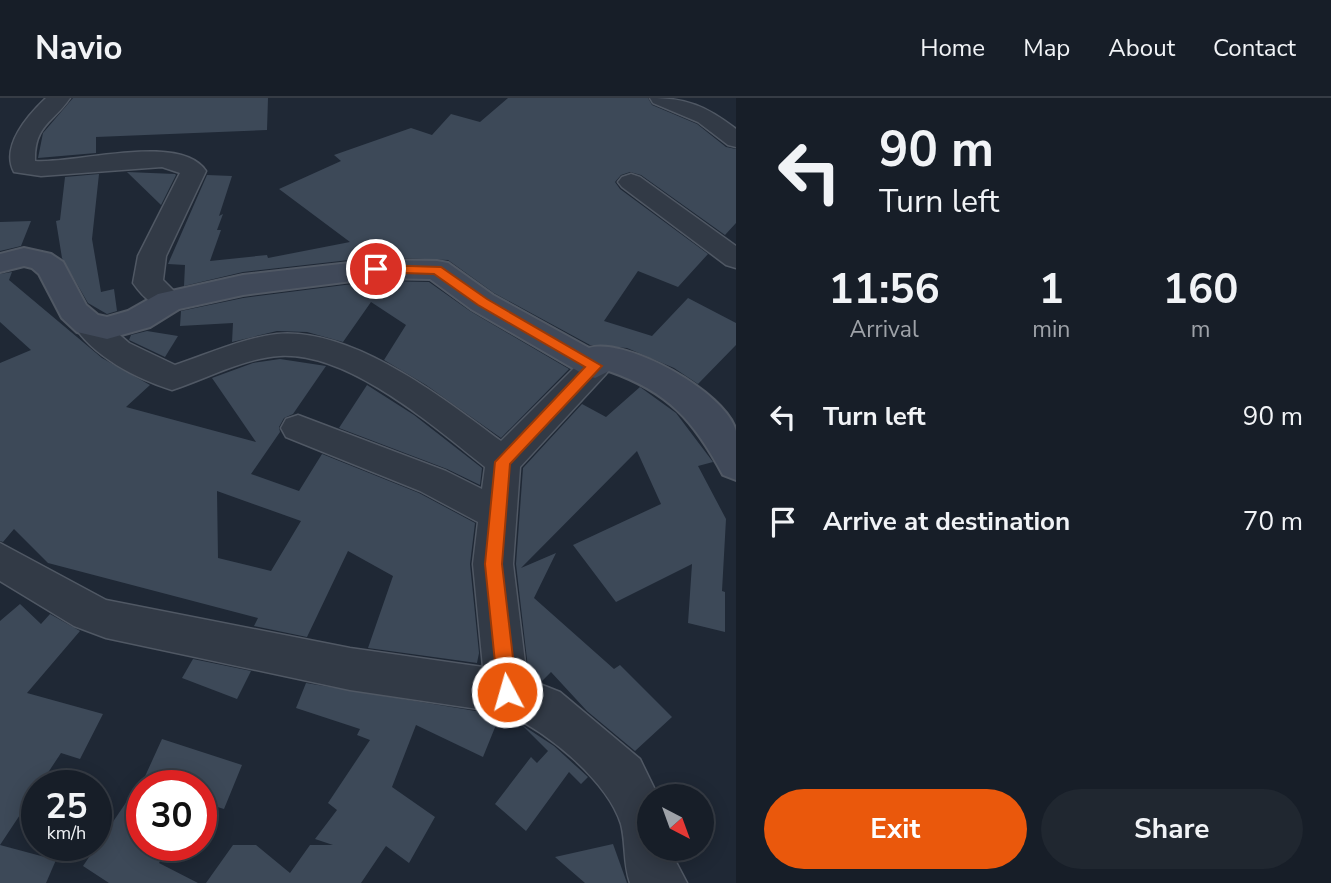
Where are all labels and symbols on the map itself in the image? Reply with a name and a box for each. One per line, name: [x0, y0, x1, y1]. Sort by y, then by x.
pin: [346, 239, 406, 299]
position arrow: [470, 655, 544, 729]
speed limit sign: 30: [126, 770, 217, 861]
north arrow: [637, 784, 714, 861]

